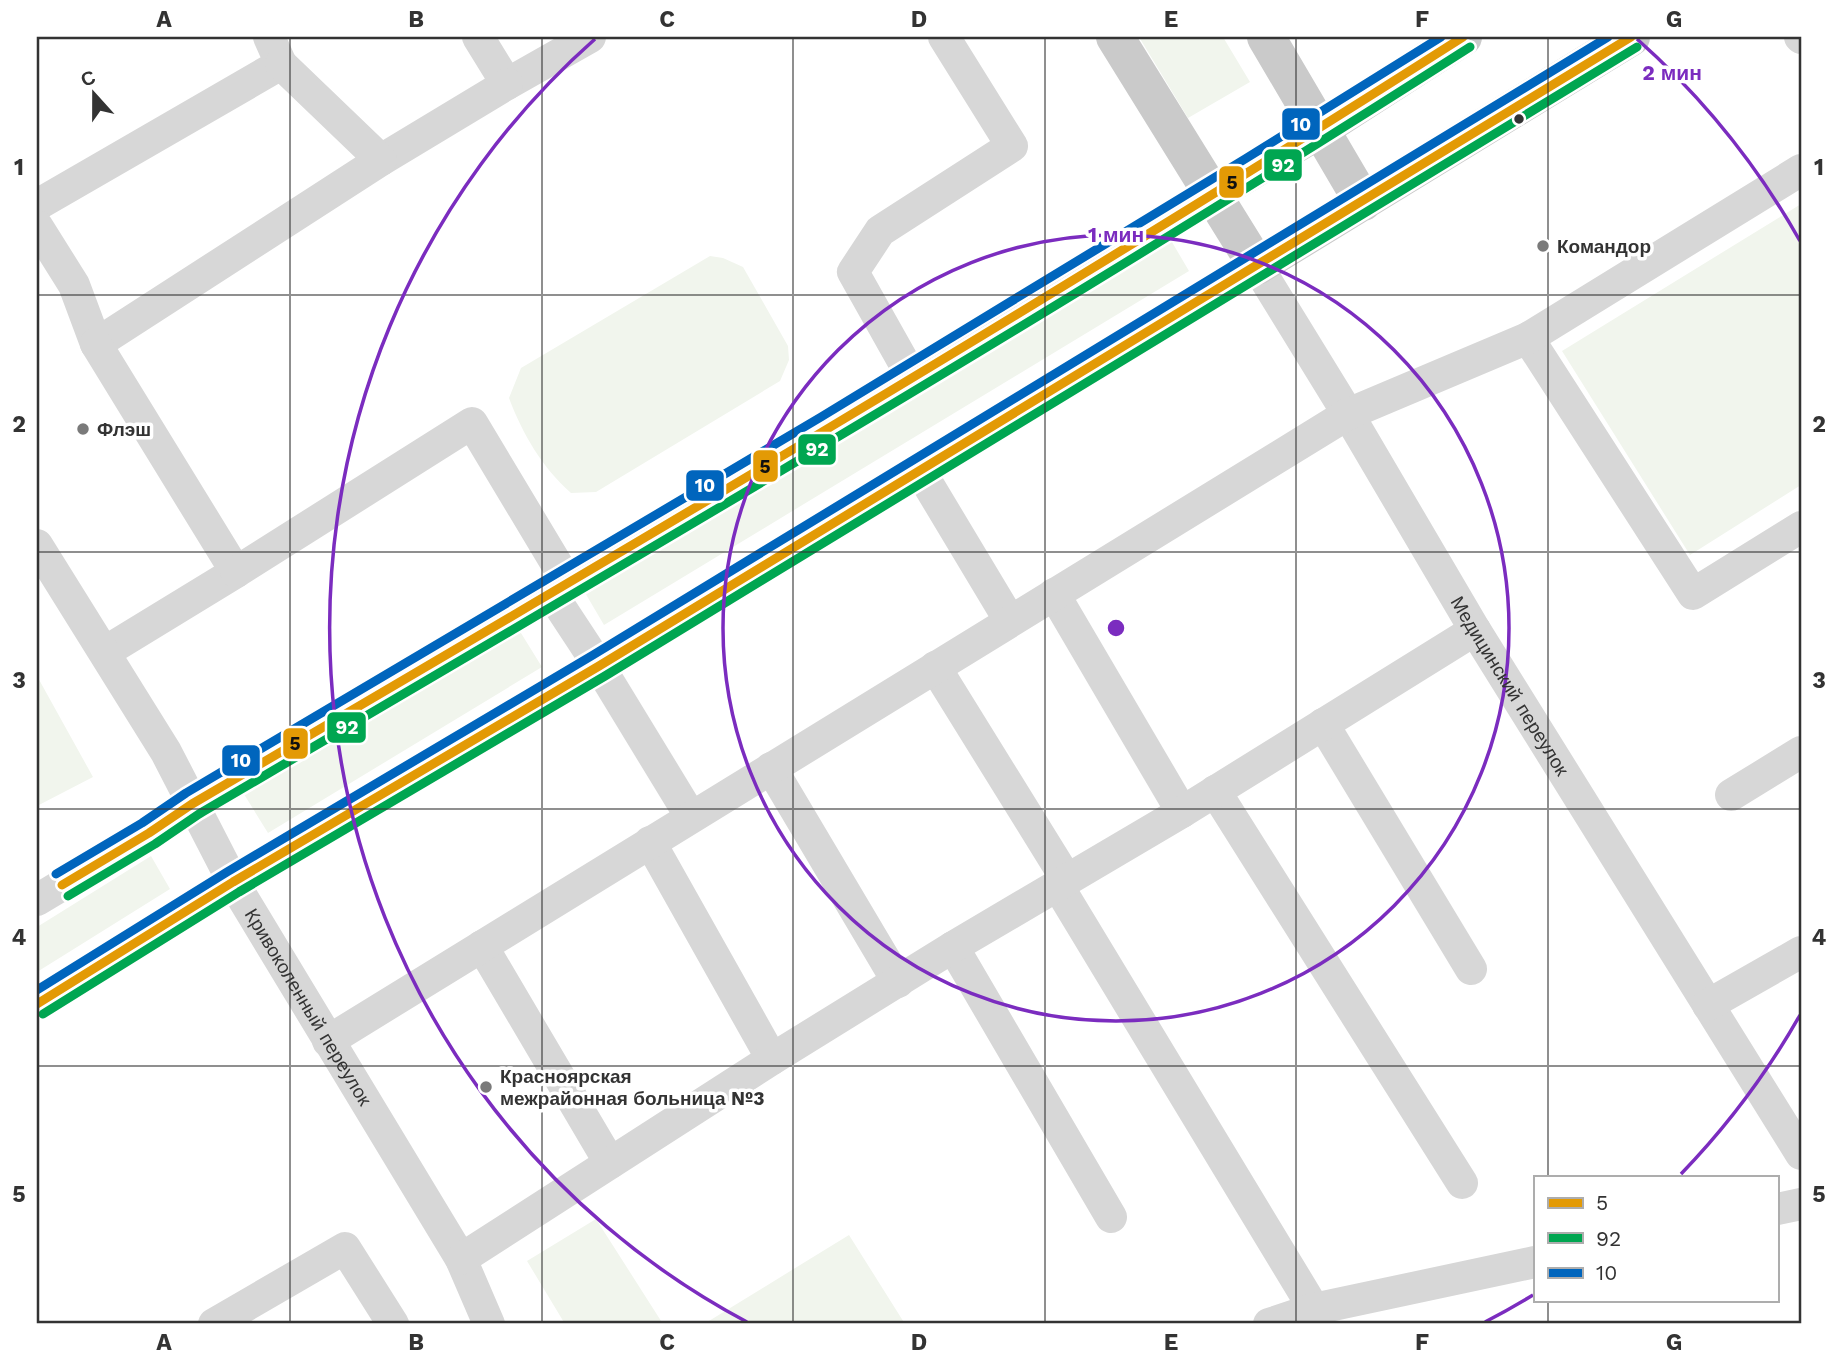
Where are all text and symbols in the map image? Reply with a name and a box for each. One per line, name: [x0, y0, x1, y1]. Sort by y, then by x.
text: A: [156, 6, 172, 33]
text: B: [408, 6, 424, 33]
text: C: [659, 6, 675, 33]
text: D: [911, 6, 927, 33]
text: E: [1164, 6, 1178, 33]
text: F: [1415, 6, 1429, 33]
text: G: [1666, 6, 1682, 33]
north arrow: [60, 60, 130, 130]
text: 2 мин: [1642, 60, 1702, 85]
text: С: [78, 65, 99, 92]
line badge: 10: [1281, 107, 1321, 141]
unlabelled marker: [1512, 112, 1526, 126]
text: 10: [1291, 113, 1311, 136]
line badge: 92: [1263, 148, 1303, 182]
text: 1: [14, 154, 24, 181]
text: 92: [1271, 154, 1295, 177]
text: 1: [1814, 154, 1824, 181]
line badge: 5: [1218, 165, 1245, 199]
text: 5: [1226, 171, 1238, 194]
text: 1 мин: [1088, 222, 1144, 247]
place label: Командор: [1557, 235, 1651, 258]
marker: Командор: [1535, 238, 1551, 254]
text: 2: [12, 411, 26, 438]
text: 2: [1812, 411, 1826, 438]
place label: Флэш: [97, 418, 151, 441]
marker: Флэш: [75, 421, 91, 437]
line badge: 92: [797, 433, 837, 466]
text: 92: [805, 438, 829, 461]
line badge: 5: [752, 449, 779, 483]
text: 5: [759, 455, 771, 478]
line badge: 10: [685, 469, 725, 502]
text: 10: [695, 474, 715, 497]
street label: Медицинский переулок: [1446, 592, 1574, 780]
centre of rings: [1104, 616, 1128, 640]
text: 3: [12, 667, 26, 694]
text: 3: [1812, 667, 1826, 694]
line badge: 92: [326, 711, 367, 744]
text: 92: [335, 716, 359, 739]
line badge: 5: [282, 727, 309, 760]
text: 5: [289, 732, 301, 755]
line badge: 10: [221, 744, 261, 777]
text: 10: [231, 749, 251, 772]
street label: Кривоколенный переулок: [240, 904, 377, 1110]
text: 4: [12, 924, 27, 951]
text: 4: [1812, 924, 1827, 951]
place label: Красноярская межрайонная больница №3: [500, 1065, 764, 1110]
marker: Красноярская межрайонная больница №3: [478, 1079, 494, 1095]
legend: [1534, 1176, 1778, 1302]
text: 5: [12, 1181, 26, 1208]
text: 5: [1812, 1181, 1826, 1208]
text: 5: [1596, 1190, 1608, 1215]
text: 92: [1596, 1226, 1621, 1251]
text: 10: [1596, 1260, 1617, 1285]
text: A: [156, 1329, 172, 1356]
text: B: [408, 1329, 424, 1356]
text: C: [659, 1329, 675, 1356]
text: D: [911, 1329, 927, 1356]
text: E: [1164, 1329, 1178, 1356]
text: F: [1415, 1329, 1429, 1356]
text: G: [1666, 1329, 1682, 1356]

